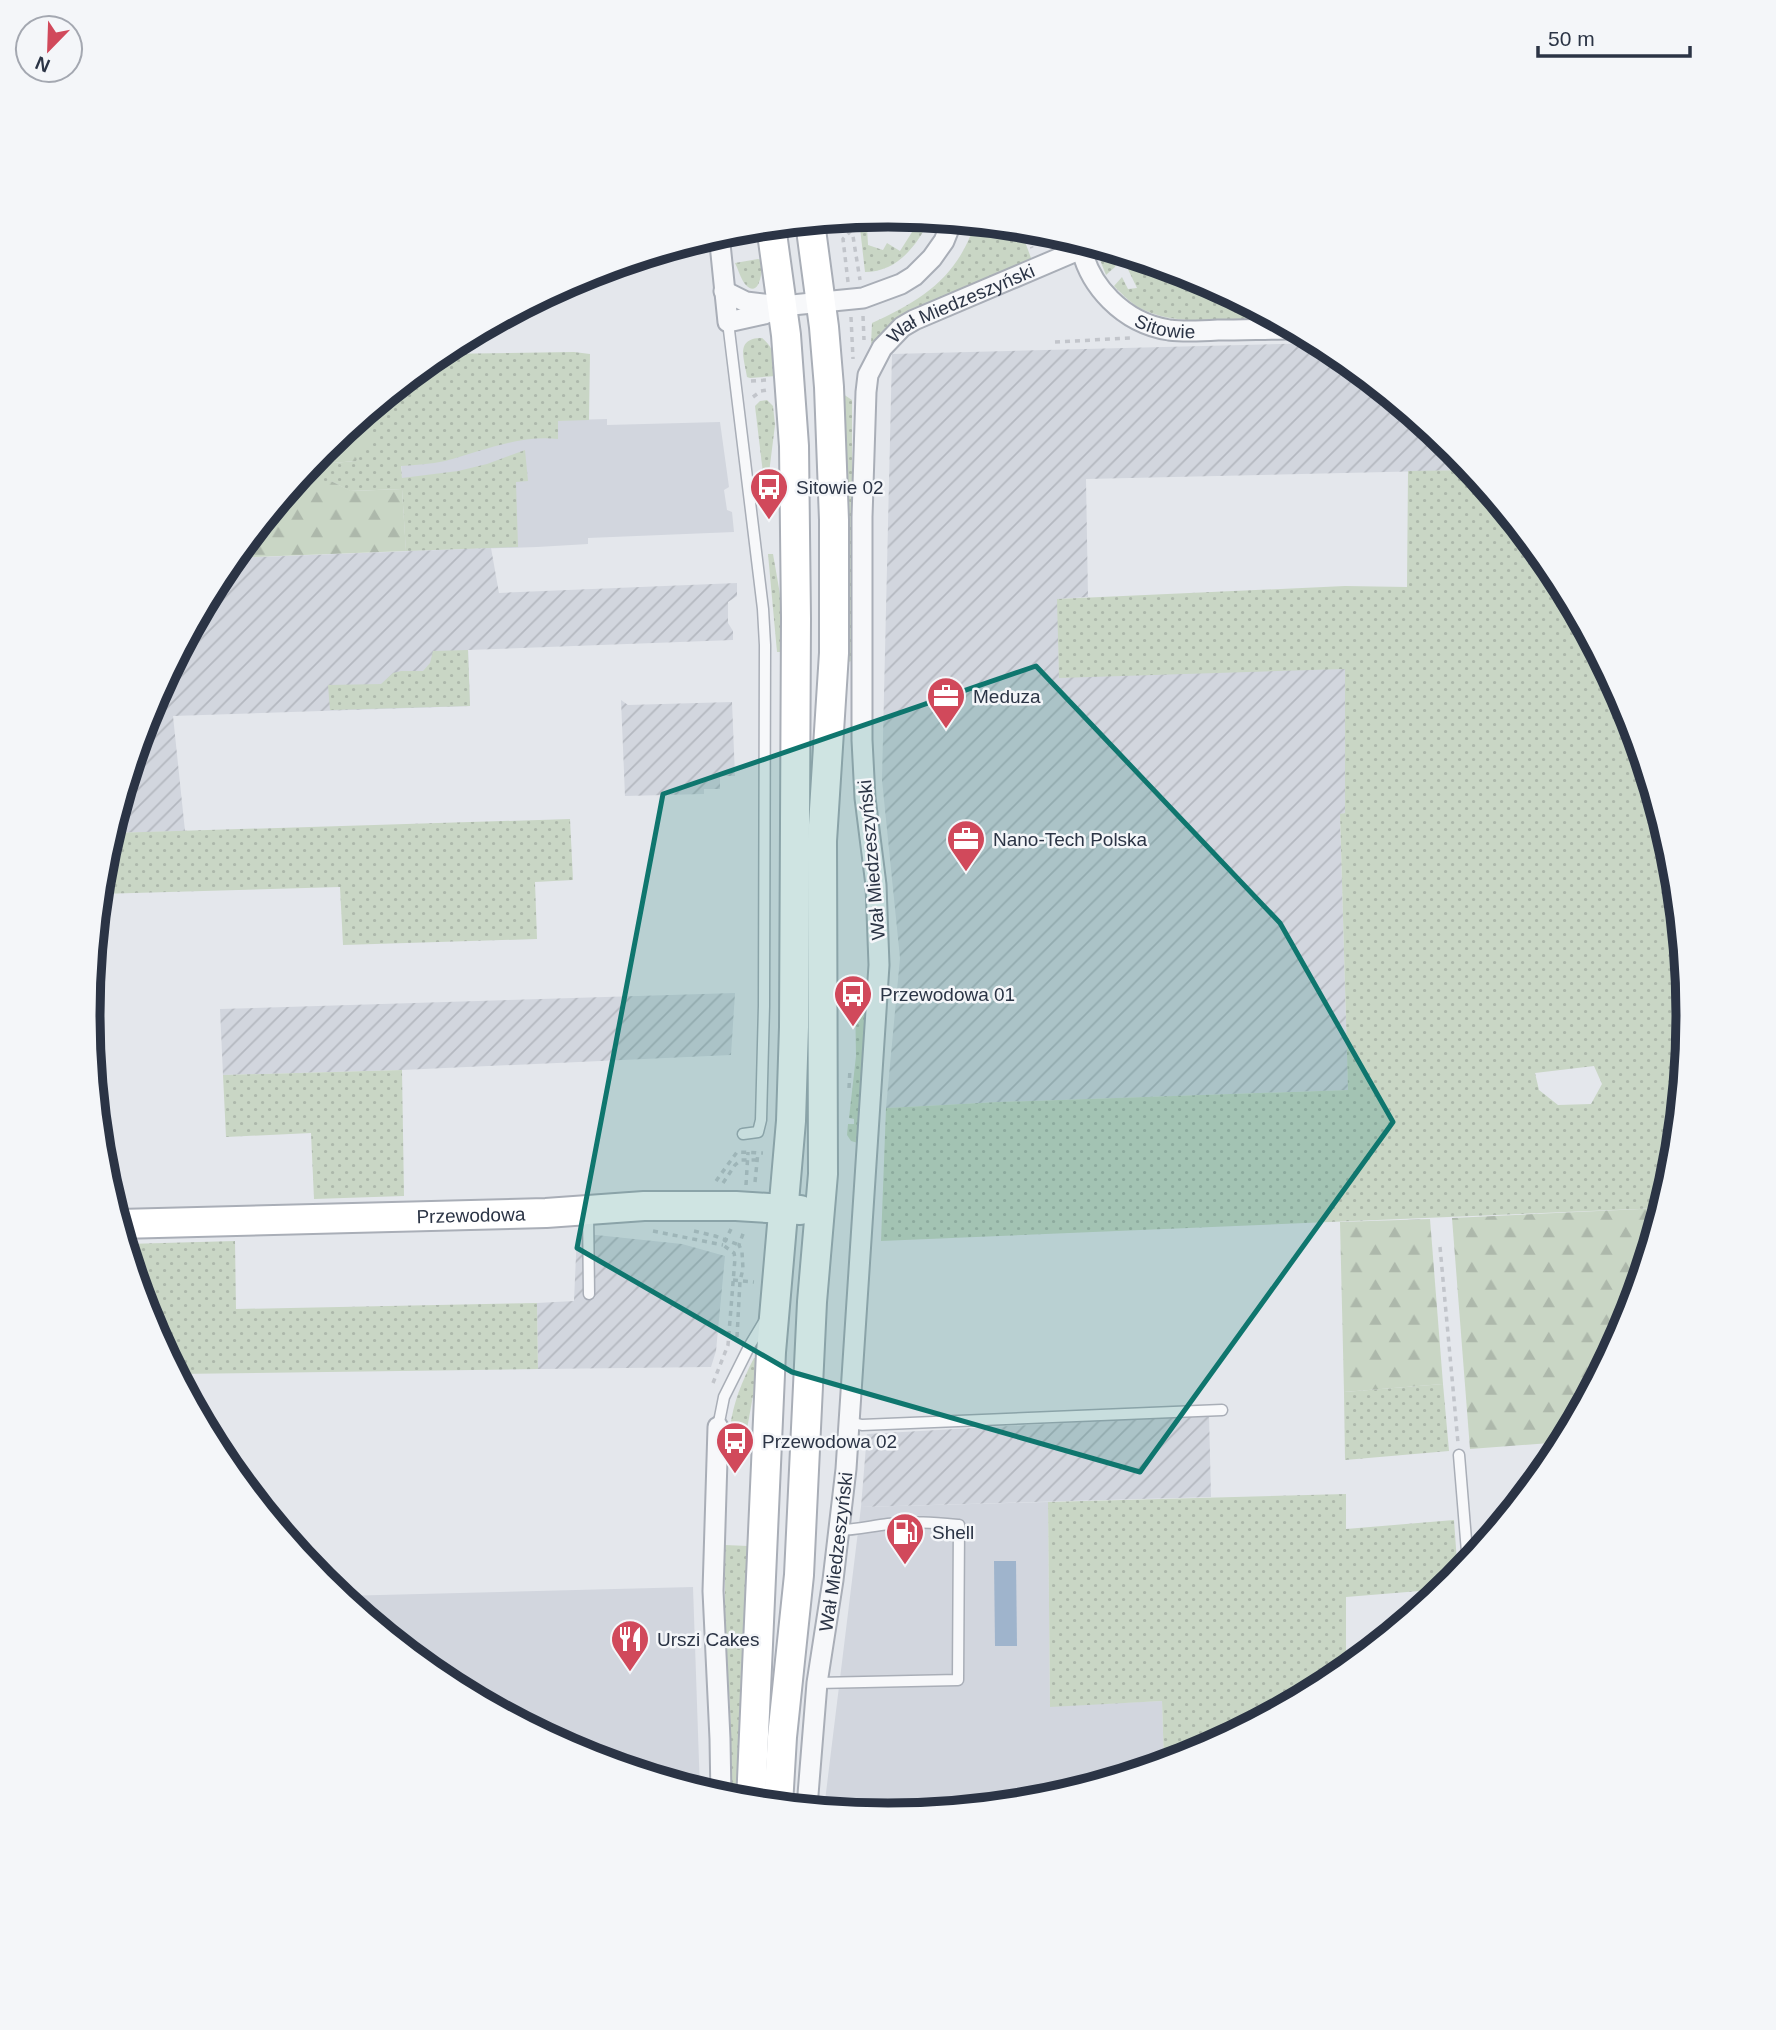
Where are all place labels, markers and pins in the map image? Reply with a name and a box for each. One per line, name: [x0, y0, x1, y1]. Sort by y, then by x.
bus stop icon: Sitowie 02: [748, 466, 790, 521]
place label: Sitowie 02: [796, 477, 884, 498]
office icon: Meduza: [925, 675, 967, 730]
place label: Meduza: [973, 686, 1041, 707]
office icon: Nano-Tech Polska: [945, 818, 987, 873]
place label: Nano-Tech Polska: [993, 829, 1148, 850]
bus stop icon: Przewodowa 01: [832, 973, 874, 1028]
place label: Przewodowa 01: [880, 984, 1015, 1005]
bus stop icon: Przewodowa 02: [714, 1420, 756, 1475]
place label: Przewodowa 02: [762, 1431, 897, 1452]
fuel station icon: Shell: [884, 1511, 926, 1566]
place label: Shell: [932, 1522, 974, 1543]
restaurant icon: Urszi Cakes: [609, 1618, 651, 1673]
place label: Urszi Cakes: [657, 1629, 759, 1650]

